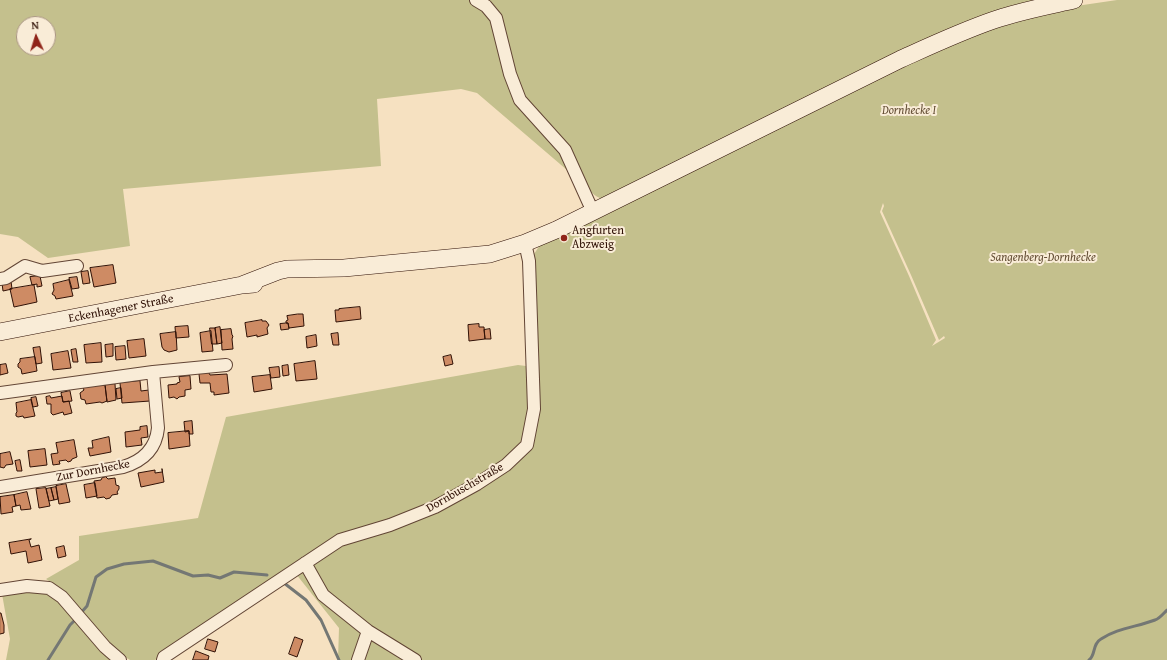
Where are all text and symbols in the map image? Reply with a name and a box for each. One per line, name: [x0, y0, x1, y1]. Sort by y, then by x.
north arrow: [16, 16, 56, 56]
text: N: [31, 17, 39, 33]
park label: Dornhecke I: [882, 104, 936, 118]
place label: Angfurten Abzweig: [572, 224, 624, 252]
marker: Angfurten Abzweig: [559, 233, 569, 243]
park label: Sangenberg-Dornhecke: [990, 251, 1096, 265]
street label: Eckenhagener Straße: [67, 292, 175, 326]
street label: Zur Dornhecke: [55, 457, 131, 485]
street label: Dornbuschstraße: [424, 460, 506, 516]

